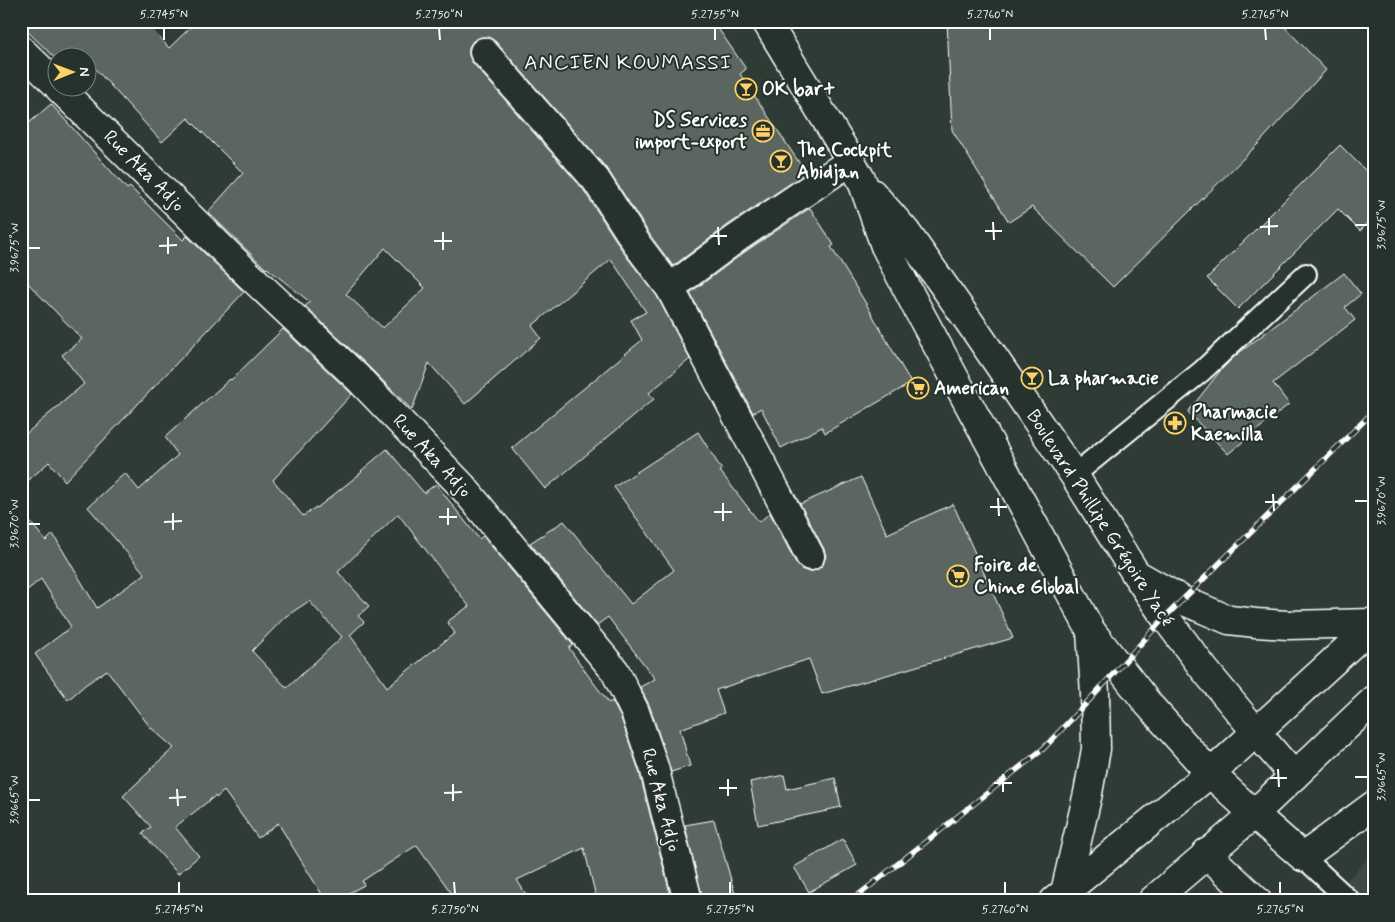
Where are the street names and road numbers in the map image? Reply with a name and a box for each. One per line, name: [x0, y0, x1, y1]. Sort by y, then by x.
street label: Rue Aka Adjo: [97, 125, 190, 218]
street label: Boulevard Phillipe Grégoire Yacé: [1020, 405, 1180, 632]
street label: Rue Aka Adjo: [386, 409, 477, 504]
street label: Rue Aka Adjo: [634, 746, 687, 855]

